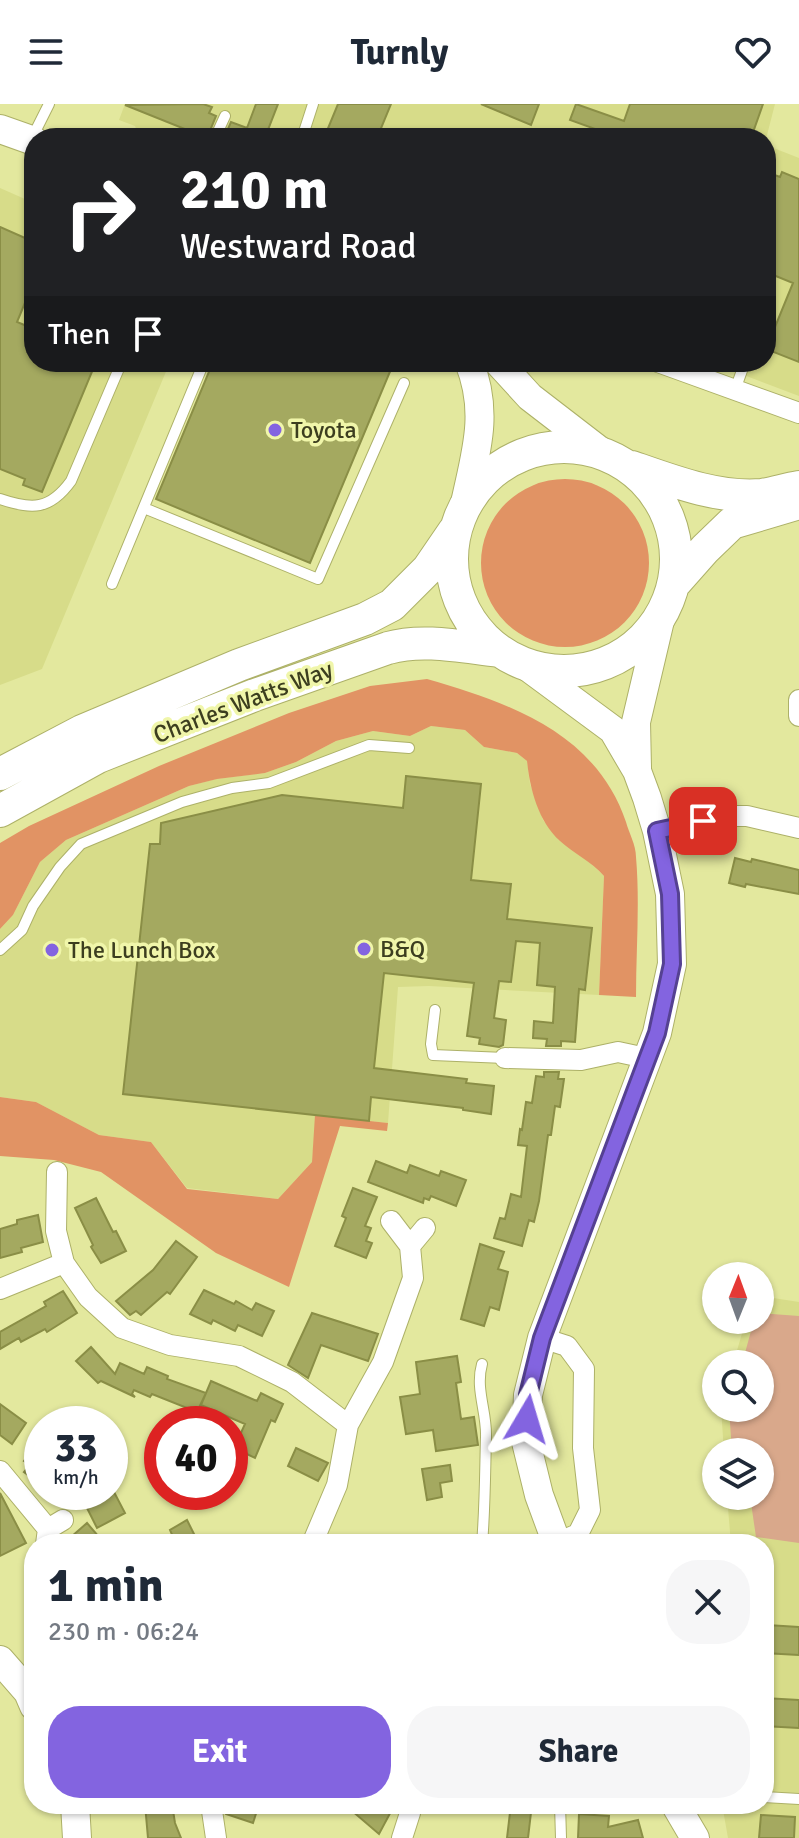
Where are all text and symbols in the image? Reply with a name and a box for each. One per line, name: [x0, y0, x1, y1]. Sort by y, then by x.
icon: menu: [24, 30, 68, 74]
text: Turnly: [351, 30, 448, 75]
icon: heart: [731, 30, 775, 74]
text: 210 m: [180, 155, 328, 224]
icon: right: [48, 160, 152, 264]
text: Westward Road: [180, 224, 417, 269]
icon: arrive: [126, 312, 170, 356]
text: Then: [48, 316, 110, 353]
place label: Toyota: [291, 415, 357, 445]
marker: Toyota: [266, 421, 284, 439]
street label: Charles Watts Way: [149, 654, 337, 750]
pin: [669, 787, 737, 855]
icon: arrive: [681, 799, 725, 843]
place label: B&Q: [380, 934, 425, 964]
place label: The Lunch Box: [68, 935, 216, 965]
marker: B&Q: [355, 940, 373, 958]
marker: The Lunch Box: [43, 941, 61, 959]
north arrow: [702, 1262, 774, 1334]
map controls: [702, 1262, 774, 1510]
button: search: [702, 1350, 774, 1422]
position arrow: [485, 1377, 569, 1461]
speed limit sign: 40: [144, 1406, 248, 1510]
text: 33: [54, 1423, 98, 1473]
button: layers: [702, 1438, 774, 1510]
text: km/h: [53, 1465, 99, 1490]
text: 1 min: [48, 1556, 164, 1615]
button: close: [666, 1560, 750, 1644]
text: 230 m · 06:24: [48, 1616, 199, 1648]
button: Exit: [48, 1706, 391, 1798]
button: Share: [407, 1706, 750, 1798]

